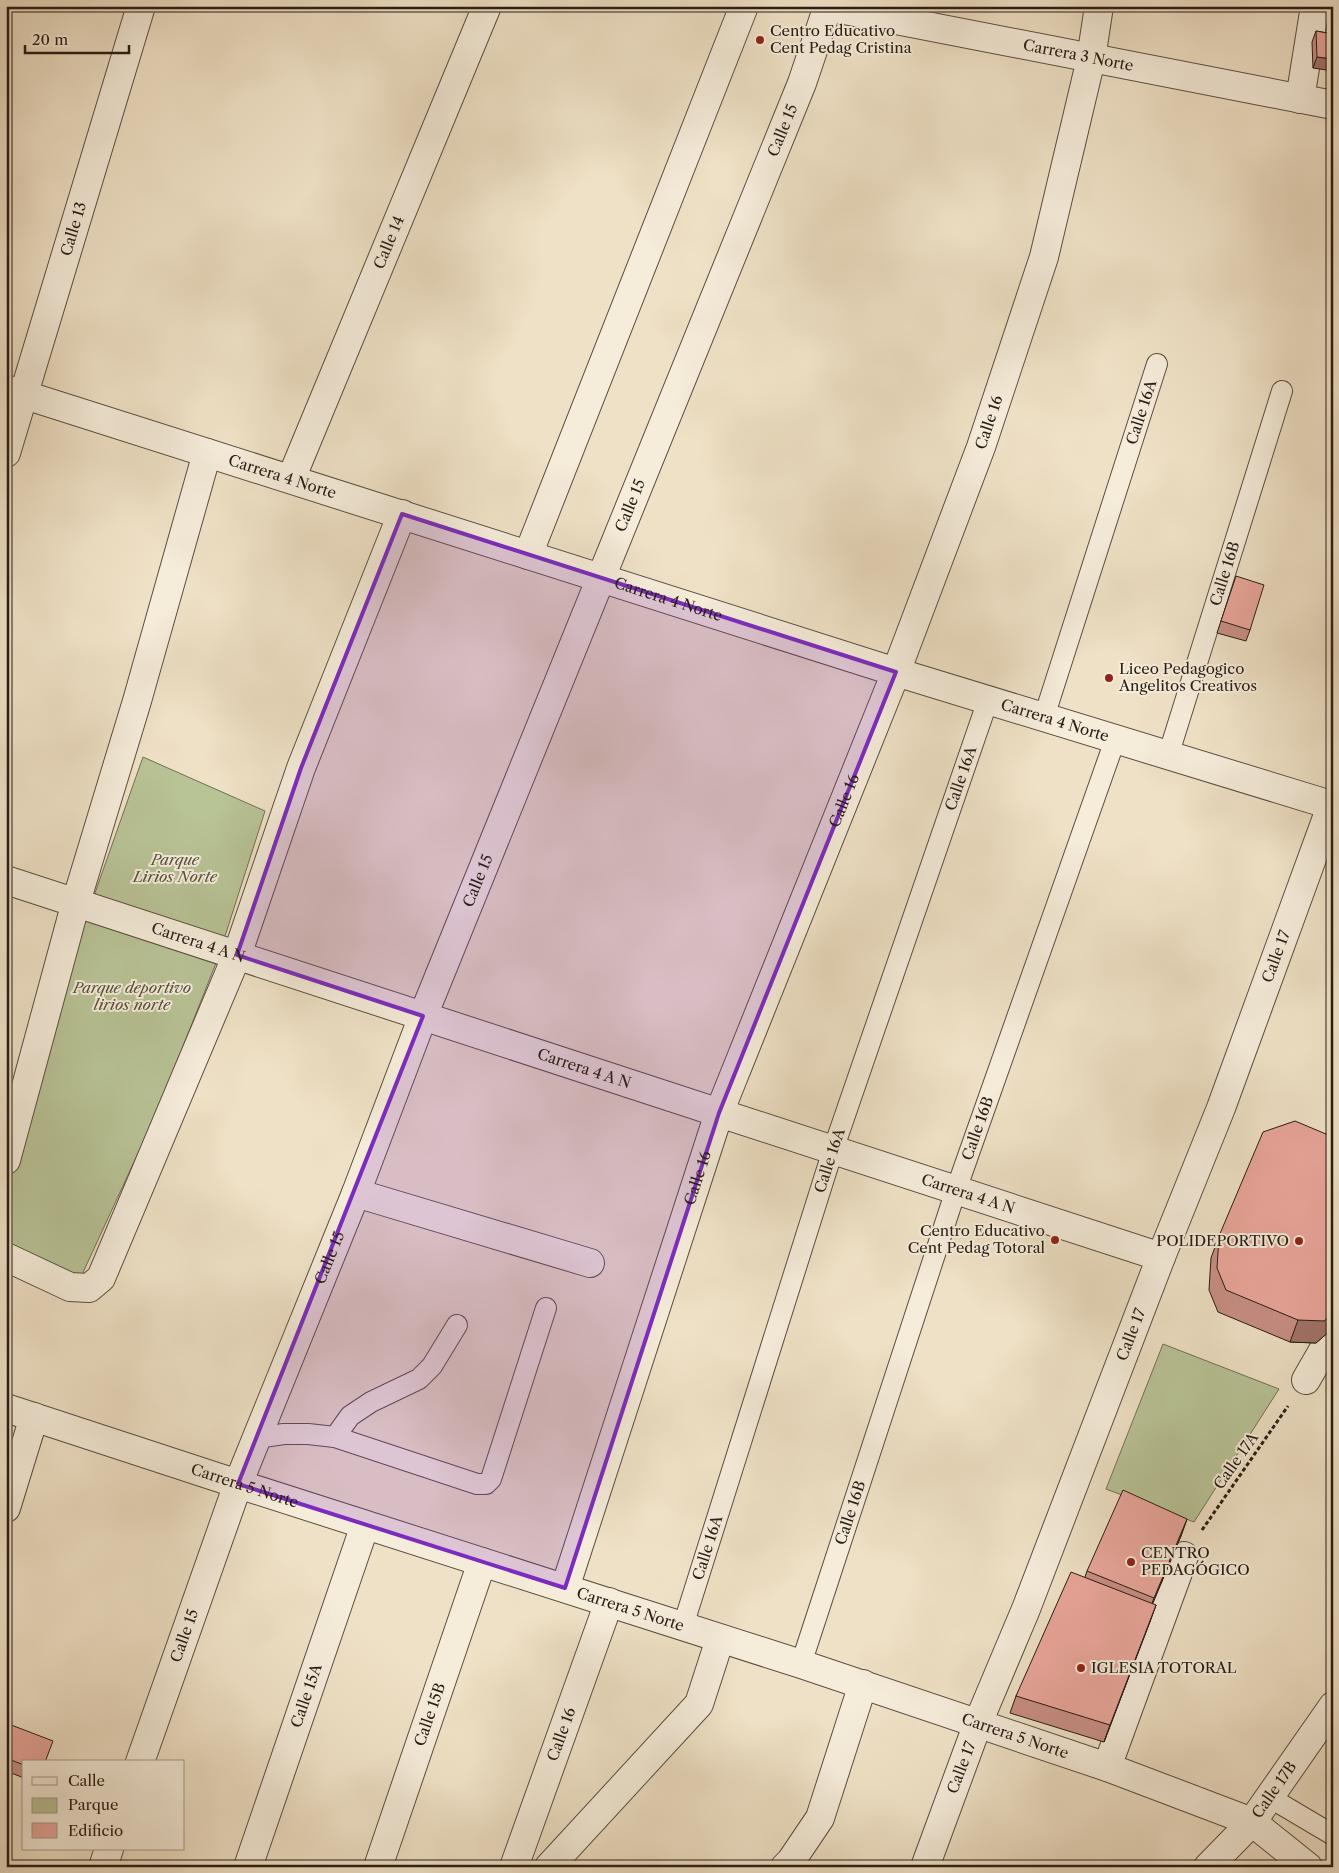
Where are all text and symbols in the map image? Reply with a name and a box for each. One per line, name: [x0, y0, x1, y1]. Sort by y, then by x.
place label: Centro Educativo Cent Pedag Cristina: [770, 21, 912, 57]
scale bar: [25, 22, 129, 54]
text: 20 m: [32, 30, 68, 49]
marker: Centro Educativo Cent Pedag Cristina: [754, 34, 766, 46]
street label: Carrera 3 Norte: [1022, 35, 1135, 75]
street label: Calle 15: [763, 101, 802, 159]
street label: Calle 13: [56, 200, 90, 258]
street label: Calle 14: [369, 213, 408, 272]
street label: Calle 16A: [1122, 376, 1161, 447]
street label: Calle 16: [971, 392, 1007, 452]
street label: Carrera 4 Norte: [226, 450, 339, 502]
street label: Calle 15: [611, 476, 649, 535]
street label: Calle 16B: [1205, 539, 1243, 608]
street label: Carrera 4 Norte: [612, 573, 725, 625]
place label: Liceo Pedagogico Angelitos Creativos: [1118, 659, 1257, 695]
marker: Liceo Pedagogico Angelitos Creativos: [1103, 672, 1115, 684]
street label: Carrera 4 Norte: [999, 695, 1111, 746]
street label: Calle 16A: [941, 743, 981, 813]
street label: Calle 16: [825, 771, 863, 830]
park label: Parque Lirios Norte: [132, 850, 218, 886]
street label: Calle 15: [458, 851, 497, 910]
street label: Carrera 4 A N: [149, 918, 247, 966]
street label: Calle 17: [1258, 927, 1294, 985]
park label: Parque deportivo lirios norte: [72, 978, 191, 1014]
street label: Carrera 4 A N: [535, 1044, 633, 1092]
street label: Calle 16B: [957, 1094, 997, 1163]
street label: Calle 16A: [810, 1125, 849, 1195]
street label: Calle 16: [680, 1148, 715, 1207]
street label: Carrera 4 A N: [919, 1169, 1017, 1218]
place label: Centro Educativo Cent Pedag Totoral: [908, 1221, 1046, 1257]
street label: Calle 15: [310, 1228, 349, 1287]
place label: POLIDEPORTIVO: [1156, 1231, 1289, 1250]
marker: Centro Educativo Cent Pedag Totoral: [1049, 1234, 1061, 1246]
marker: POLIDEPORTIVO: [1293, 1235, 1305, 1247]
street label: Calle 17: [1112, 1305, 1150, 1363]
street label: Calle 17A: [1209, 1428, 1263, 1493]
street label: Carrera 5 Norte: [189, 1459, 301, 1512]
street label: Calle 16B: [831, 1478, 869, 1547]
street label: Calle 16A: [688, 1512, 727, 1582]
place label: CENTRO PEDAGÓGICO: [1141, 1543, 1250, 1579]
marker: CENTRO PEDAGÓGICO: [1125, 1556, 1137, 1568]
street label: Carrera 5 Norte: [574, 1583, 687, 1635]
street label: Calle 15: [166, 1606, 202, 1665]
place label: IGLESIA TOTORAL: [1091, 1658, 1237, 1677]
street label: Calle 15A: [286, 1660, 326, 1730]
marker: IGLESIA TOTORAL: [1075, 1662, 1087, 1674]
street label: Calle 15B: [410, 1680, 449, 1749]
street label: Calle 16: [543, 1704, 580, 1764]
street label: Carrera 5 Norte: [959, 1709, 1071, 1762]
street label: Calle 17: [943, 1738, 980, 1796]
street label: Calle 17B: [1248, 1758, 1300, 1822]
legend: [22, 1760, 185, 1850]
text: Calle: [68, 1771, 105, 1790]
text: Parque: [68, 1795, 118, 1814]
text: Edificio: [68, 1821, 123, 1840]

